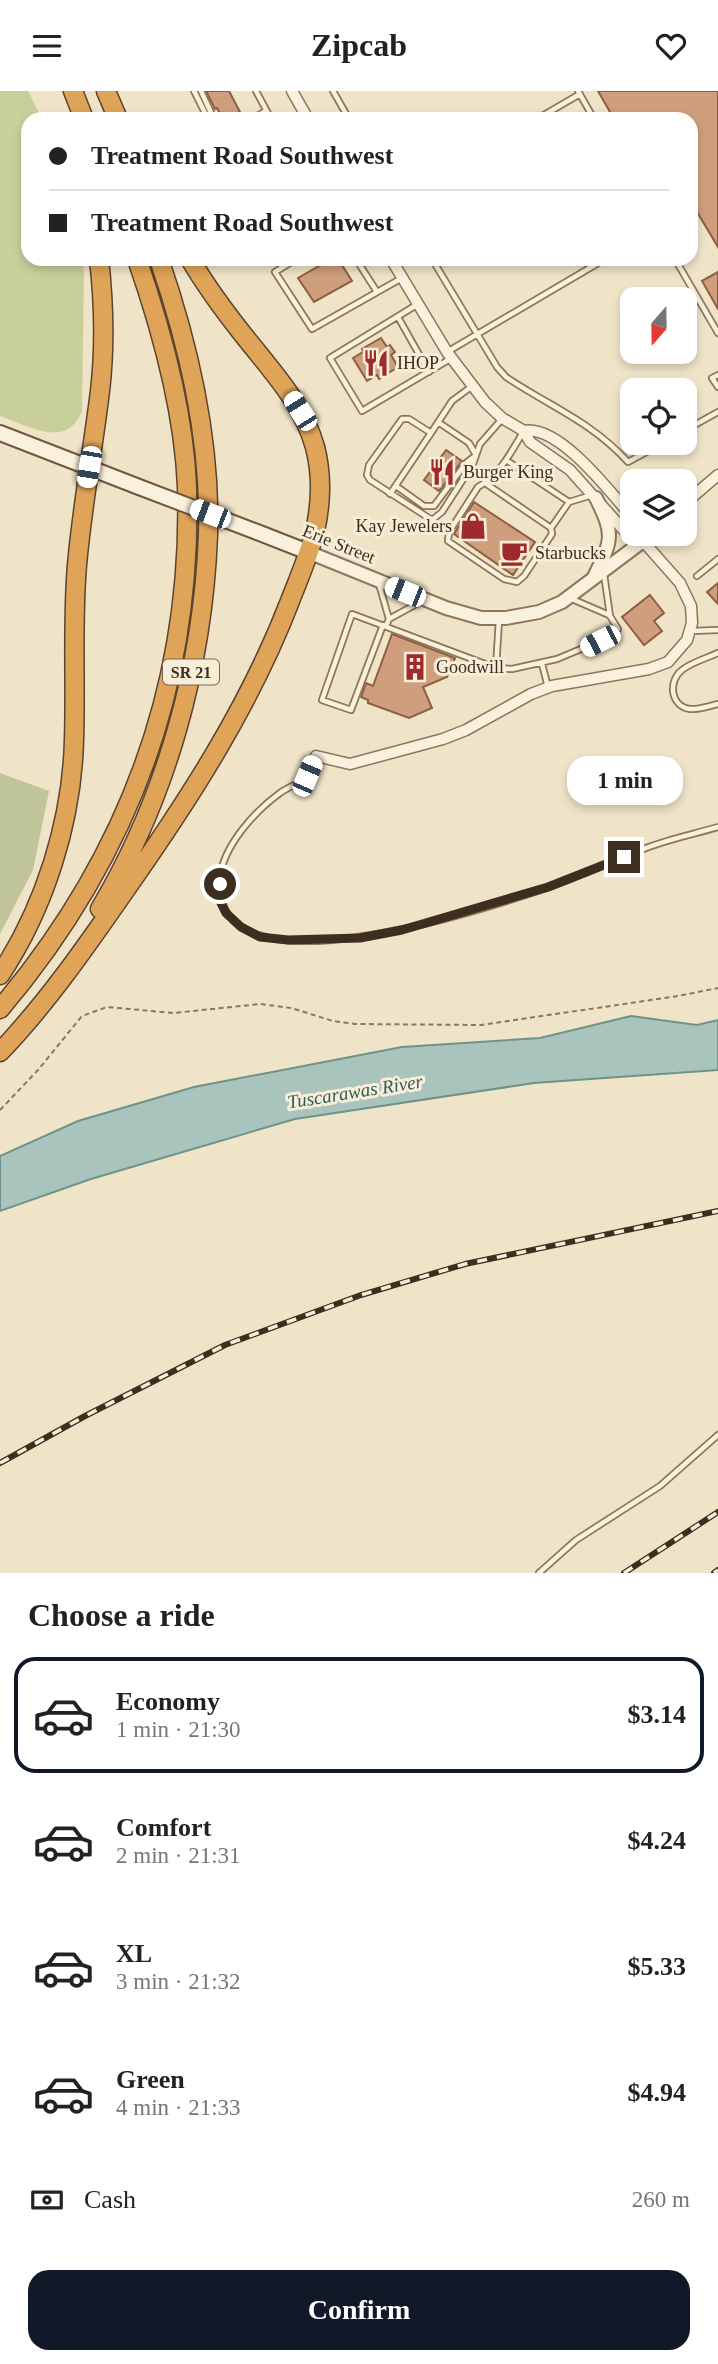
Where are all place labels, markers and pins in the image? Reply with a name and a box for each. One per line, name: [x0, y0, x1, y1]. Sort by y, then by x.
restaurant icon: IHOP: [361, 348, 391, 378]
place label: IHOP: [397, 353, 439, 373]
restaurant icon: Burger King: [427, 457, 457, 487]
place label: Burger King: [463, 462, 553, 482]
shop icon: Kay Jewelers: [458, 511, 488, 541]
place label: Kay Jewelers: [356, 516, 452, 536]
cafe icon: Starbucks: [499, 538, 529, 568]
place label: Starbucks: [535, 543, 606, 563]
building icon: Goodwill: [400, 652, 430, 682]
place label: Goodwill: [436, 657, 504, 677]

